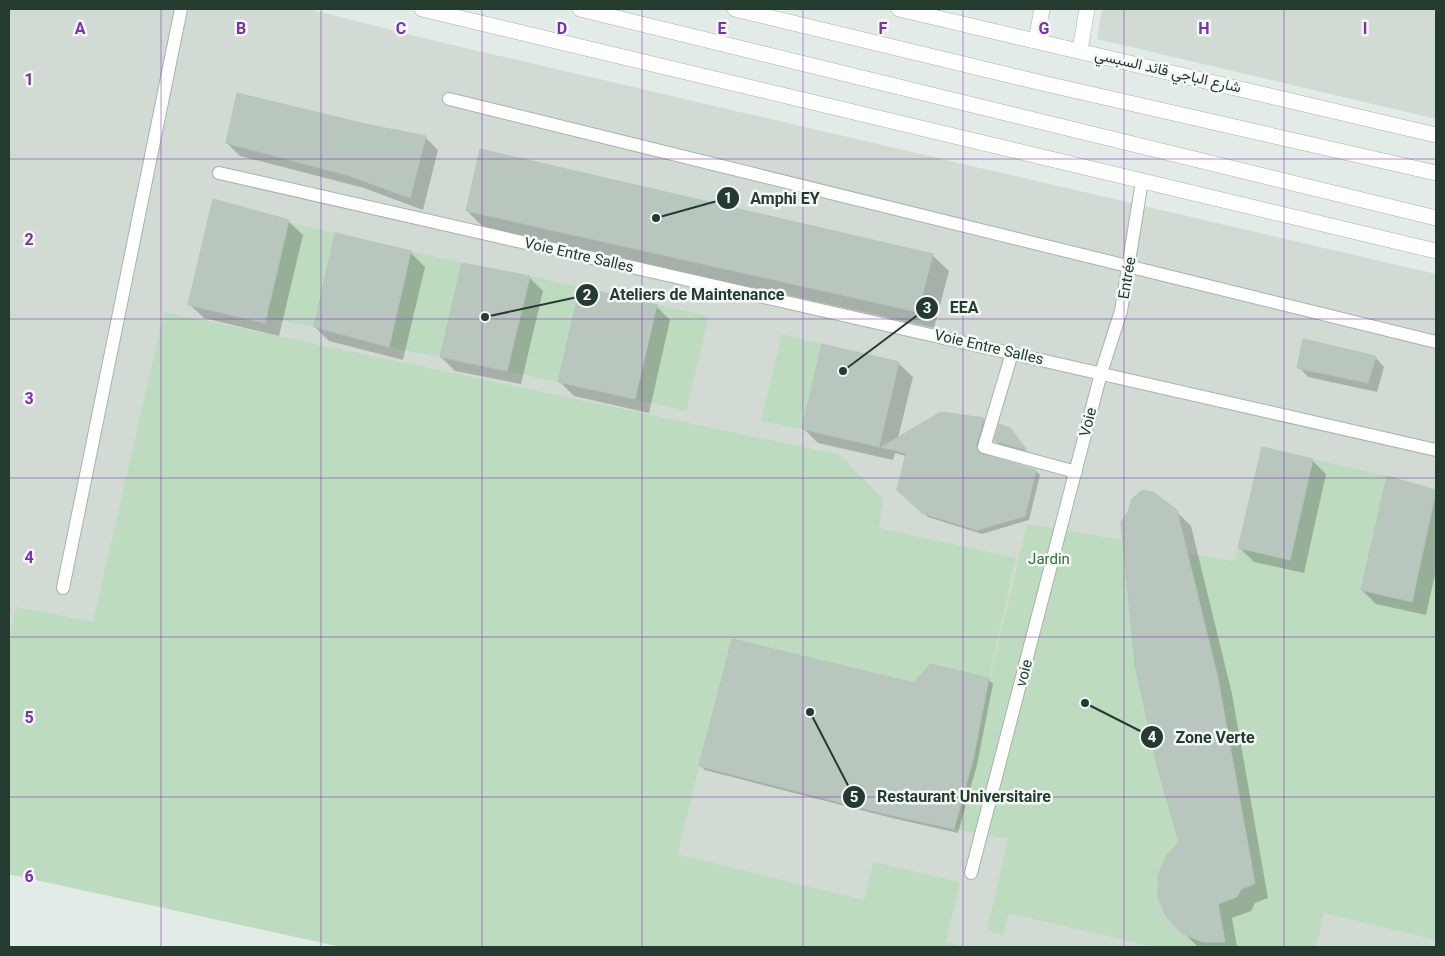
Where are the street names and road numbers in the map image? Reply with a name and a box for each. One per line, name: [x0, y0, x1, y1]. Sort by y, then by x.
street label: شارع الباجي قائد السبسي: [1092, 45, 1243, 101]
street label: Voie Entre Salles: [523, 234, 635, 276]
street label: Entrée: [1114, 255, 1140, 301]
street label: Voie Entre Salles: [933, 326, 1045, 368]
street label: Voie: [1076, 406, 1100, 438]
street label: voie: [1012, 657, 1036, 689]

